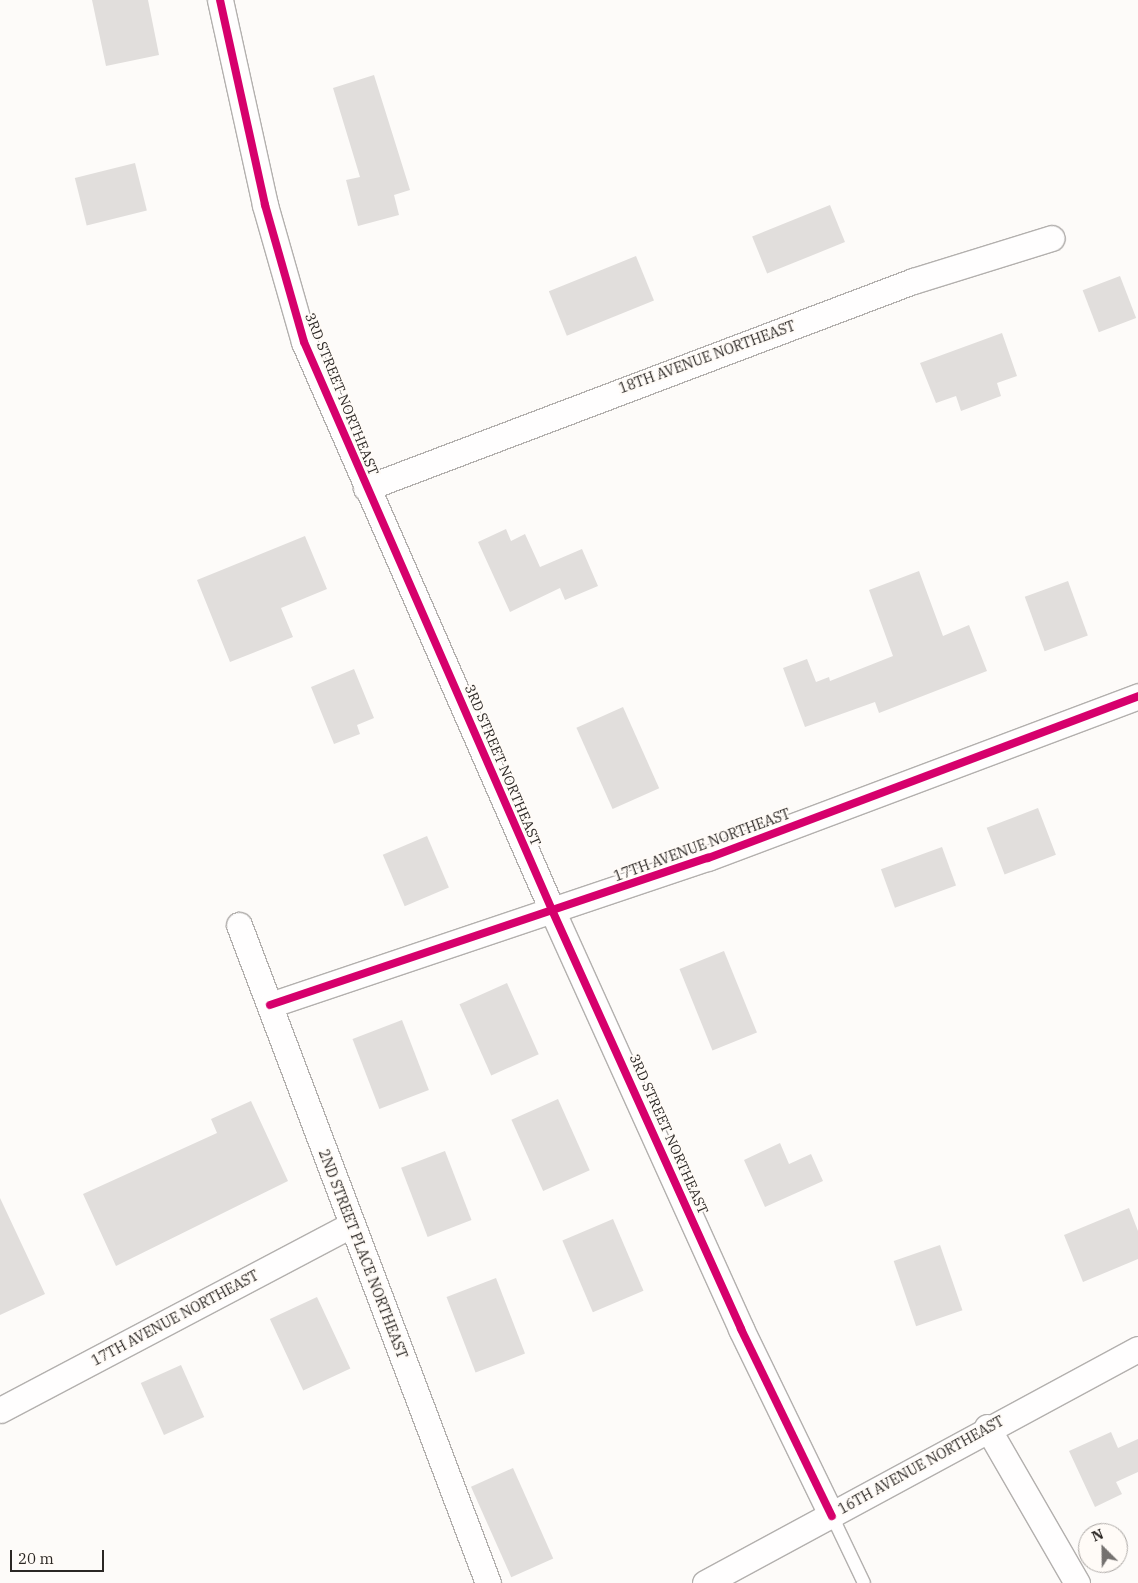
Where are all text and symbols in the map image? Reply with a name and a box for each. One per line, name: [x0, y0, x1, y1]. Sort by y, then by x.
street label: 3RD STREET NORTHEAST: [302, 310, 382, 478]
street label: 18TH AVENUE NORTHEAST: [616, 317, 798, 397]
street label: 3RD STREET NORTHEAST: [461, 682, 545, 848]
street label: 17TH AVENUE NORTHEAST: [611, 805, 793, 885]
street label: 3RD STREET NORTHEAST: [626, 1051, 712, 1217]
street label: 2ND STREET PLACE NORTHEAST: [315, 1147, 411, 1361]
street label: 17TH AVENUE NORTHEAST: [89, 1267, 261, 1369]
street label: 16TH AVENUE NORTHEAST: [835, 1412, 1007, 1518]
north arrow: [1078, 1523, 1128, 1573]
text: N: [1089, 1525, 1106, 1546]
scale bar: [12, 1540, 106, 1572]
text: 20 m: [18, 1549, 54, 1568]

